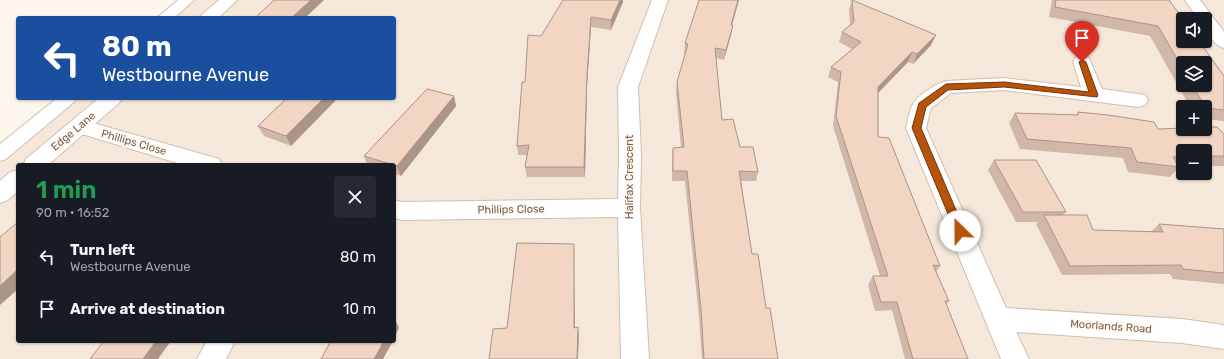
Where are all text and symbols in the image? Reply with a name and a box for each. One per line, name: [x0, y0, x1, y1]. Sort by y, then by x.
map controls: [1176, 12, 1212, 180]
button: sound: [1176, 12, 1212, 48]
pin: [1065, 21, 1099, 62]
icon: arrive: [1071, 27, 1093, 49]
text: 80 m: [102, 30, 172, 63]
icon: left: [36, 32, 88, 84]
button: layers: [1176, 56, 1212, 92]
text: Westbourne Avenue: [102, 64, 269, 86]
button: +: [1176, 100, 1212, 136]
street label: Edge Lane: [49, 109, 98, 154]
street label: Phillips Close: [100, 127, 168, 158]
street label: Halifax Crescent: [623, 134, 636, 219]
button: −: [1176, 144, 1212, 180]
text: 1 min: [36, 176, 96, 204]
button: close: [334, 176, 376, 218]
street label: Phillips Close: [477, 202, 545, 217]
text: 90 m · 16:52: [36, 205, 109, 220]
position arrow: [939, 210, 981, 252]
text: Turn left: [70, 241, 135, 259]
icon: left: [36, 246, 58, 268]
text: 80 m: [340, 248, 376, 266]
text: Westbourne Avenue: [70, 259, 191, 274]
icon: arrive: [36, 298, 58, 320]
text: Arrive at destination: [70, 300, 225, 318]
text: 10 m: [343, 300, 376, 318]
street label: Moorlands Road: [1070, 317, 1152, 336]

